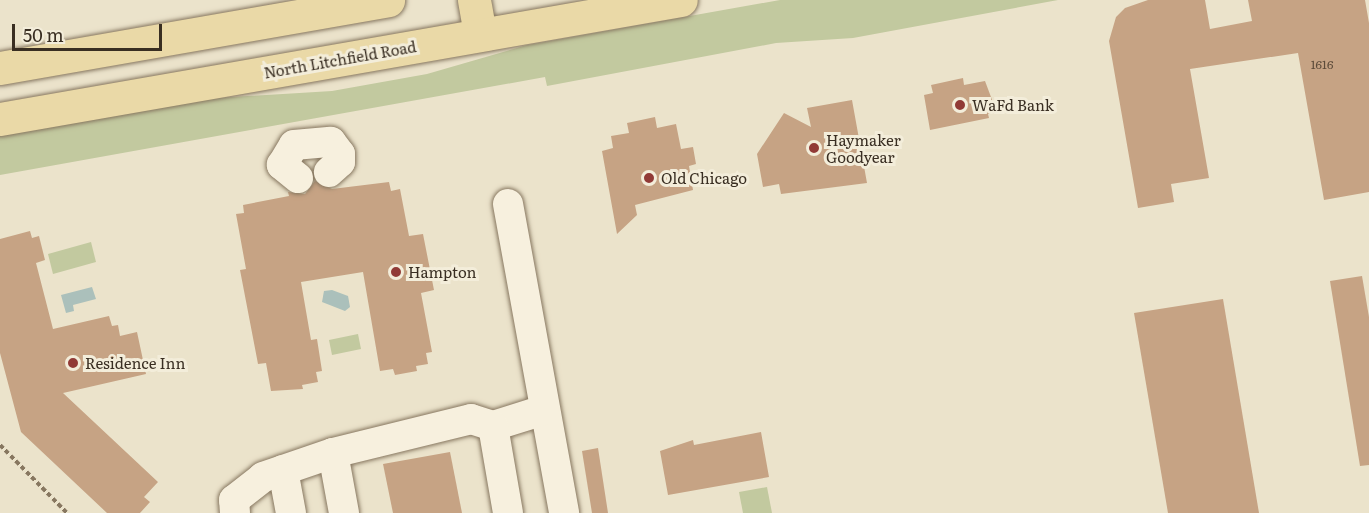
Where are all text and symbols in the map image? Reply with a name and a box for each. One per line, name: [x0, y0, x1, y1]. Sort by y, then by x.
scale bar: [15, 12, 165, 50]
text: 50 m: [23, 21, 64, 48]
street label: North Litchfield Road: [262, 37, 418, 81]
house number: 1616: [1311, 58, 1333, 72]
place label: WaFd Bank: [972, 96, 1054, 114]
marker: WaFd Bank: [953, 98, 967, 112]
place label: Haymaker Goodyear: [826, 130, 901, 165]
marker: Haymaker Goodyear: [807, 141, 821, 155]
place label: Old Chicago: [661, 169, 747, 187]
marker: Old Chicago: [642, 171, 656, 185]
place label: Hampton: [408, 263, 477, 281]
marker: Hampton: [389, 265, 403, 279]
place label: Residence Inn: [85, 354, 185, 372]
marker: Residence Inn: [66, 356, 80, 370]

